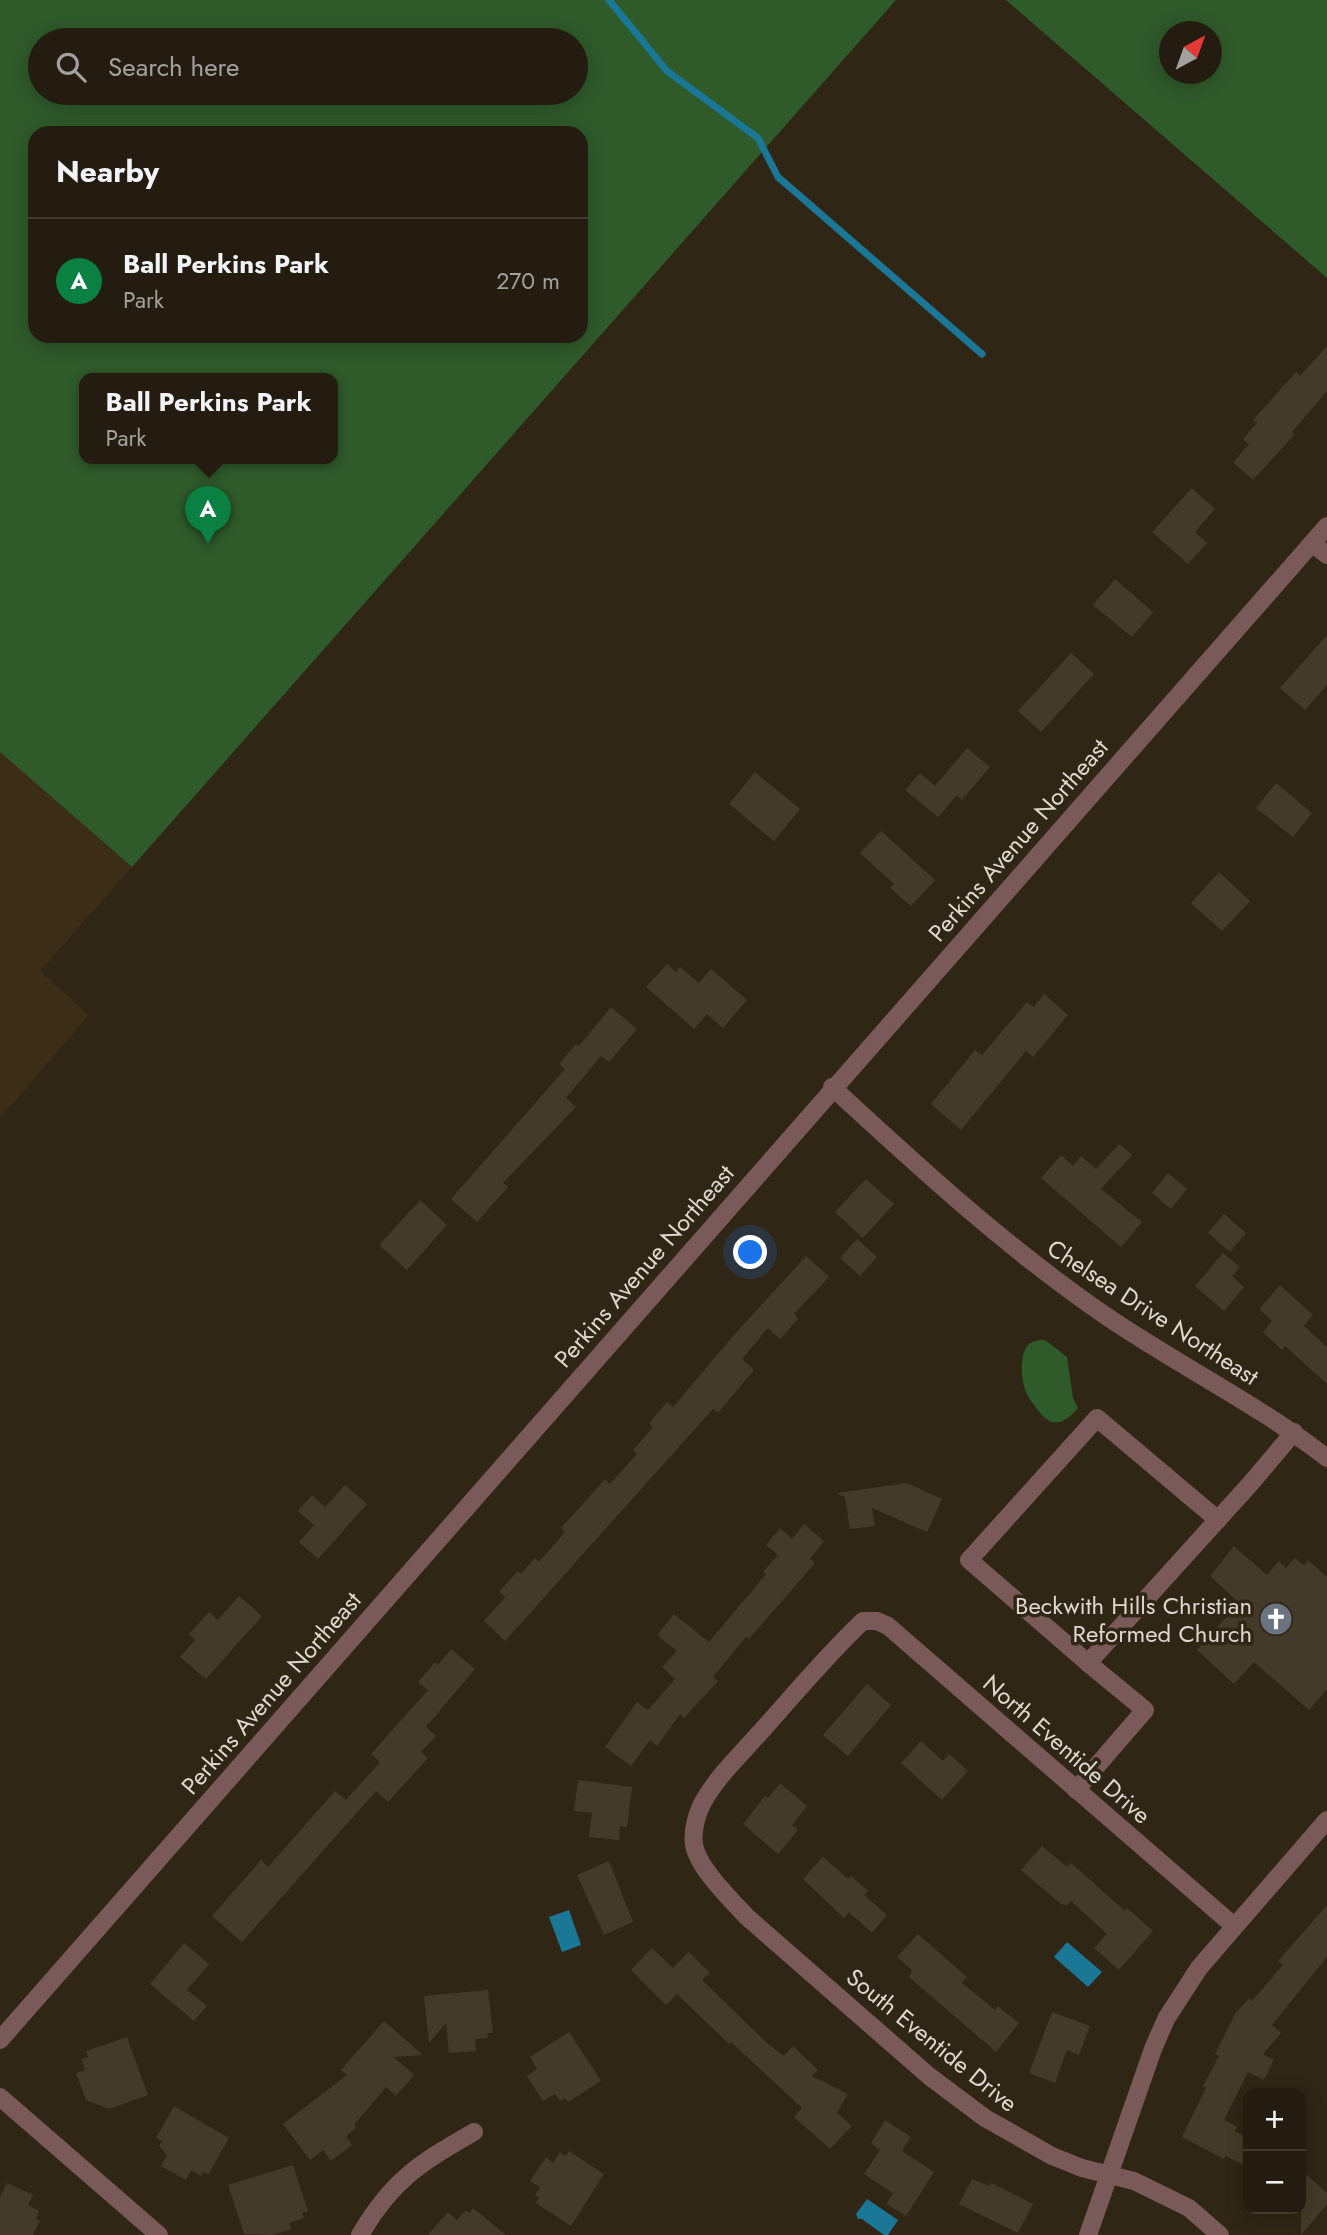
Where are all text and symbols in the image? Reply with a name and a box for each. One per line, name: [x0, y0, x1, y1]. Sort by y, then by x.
north arrow: [1159, 21, 1222, 84]
search box: [28, 28, 588, 105]
icon: search: [52, 48, 90, 86]
text: Search here: [108, 48, 240, 86]
text: Nearby: [56, 150, 159, 193]
text: Ball Perkins Park: [123, 245, 329, 283]
text: A: [71, 264, 87, 298]
text: 270 m: [496, 264, 560, 298]
text: Park: [123, 283, 164, 317]
popup: [79, 373, 338, 464]
text: Ball Perkins Park: [105, 383, 312, 421]
text: Park: [105, 421, 146, 455]
pin: A: [185, 486, 231, 544]
street label: Perkins Avenue Northeast: [920, 731, 1116, 949]
street label: Perkins Avenue Northeast: [546, 1157, 742, 1375]
street label: Chelsea Drive Northeast: [1040, 1230, 1266, 1394]
your location: [733, 1235, 767, 1269]
street label: Perkins Avenue Northeast: [173, 1584, 369, 1802]
place label: Beckwith Hills Christian Reformed Church: [1015, 1588, 1252, 1651]
church icon: Beckwith Hills Christian Reformed Church: [1257, 1600, 1295, 1638]
street label: North Eventide Drive: [975, 1666, 1159, 1832]
street label: South Eventide Drive: [839, 1960, 1025, 2120]
map controls: [1243, 2088, 1306, 2214]
button: +: [1243, 2088, 1306, 2151]
button: −: [1243, 2151, 1306, 2214]

